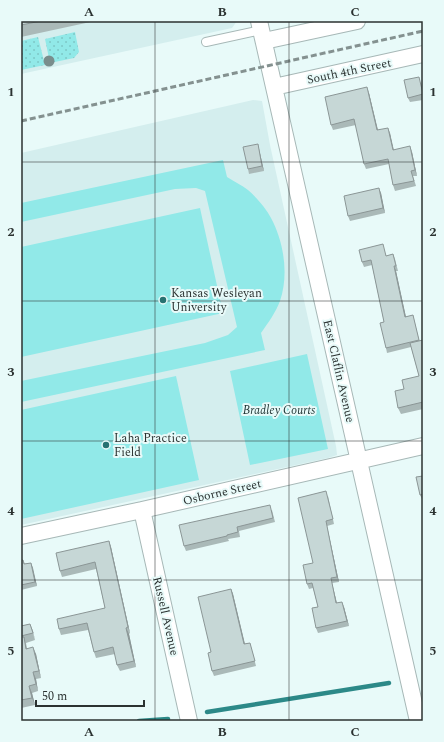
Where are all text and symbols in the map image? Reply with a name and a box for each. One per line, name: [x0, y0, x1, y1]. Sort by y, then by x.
text: A: [84, 2, 94, 22]
text: B: [217, 2, 227, 22]
text: C: [350, 2, 360, 22]
street label: South 4th Street: [305, 53, 393, 90]
text: 1: [7, 82, 15, 102]
text: 1: [429, 82, 437, 102]
text: 2: [7, 222, 15, 242]
text: 2: [429, 222, 437, 242]
place label: Kansas Wesleyan University: [171, 284, 262, 317]
marker: Kansas Wesleyan University: [158, 295, 168, 305]
street label: East Claflin Avenue: [317, 318, 360, 425]
text: 3: [7, 362, 15, 382]
text: 3: [429, 362, 437, 382]
park label: Bradley Courts: [243, 401, 316, 420]
place label: Laha Practice Field: [114, 429, 187, 462]
marker: Laha Practice Field: [101, 440, 111, 450]
street label: Osborne Street: [181, 474, 263, 511]
text: 4: [7, 501, 15, 521]
text: 4: [429, 501, 437, 521]
street label: Russell Avenue: [147, 575, 184, 658]
text: 5: [7, 641, 15, 661]
text: 5: [429, 641, 437, 661]
scale bar: [36, 682, 144, 708]
text: 50 m: [42, 687, 67, 706]
text: A: [84, 722, 94, 742]
text: B: [217, 722, 227, 742]
text: C: [350, 722, 360, 742]

